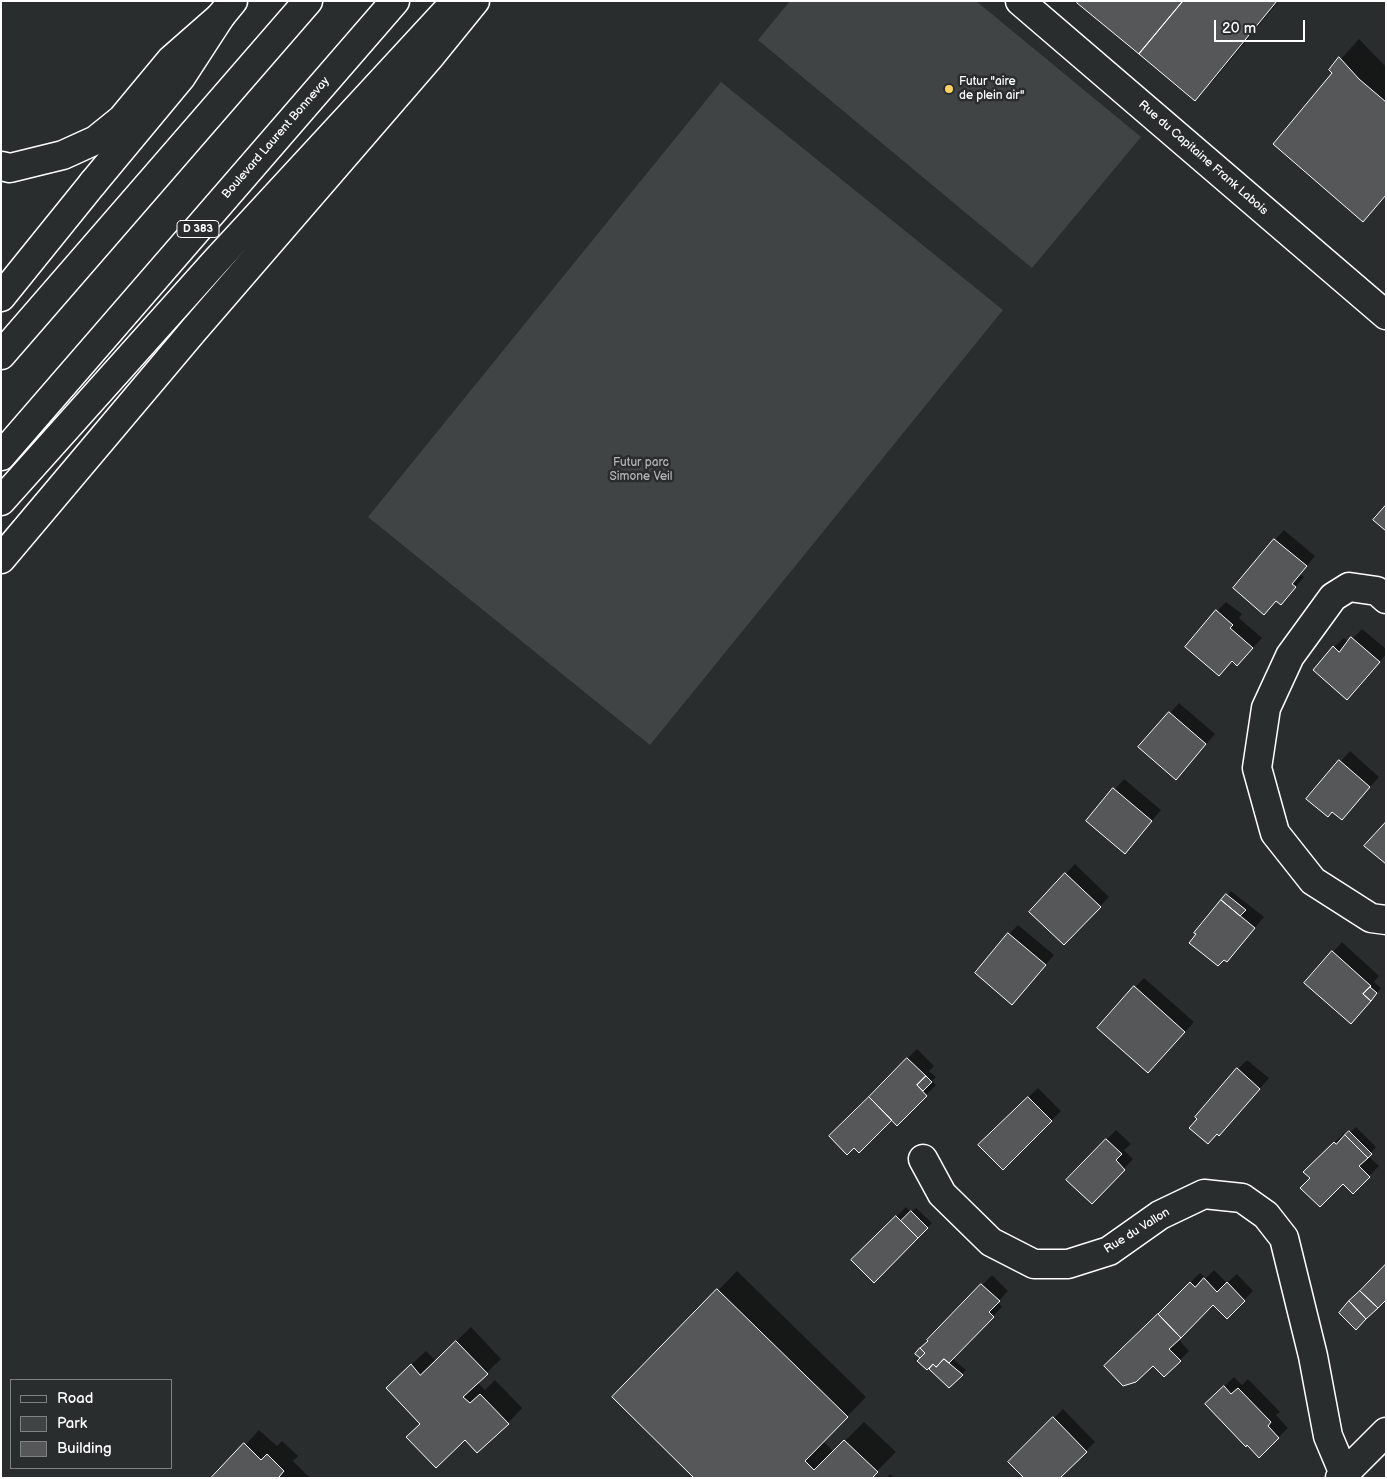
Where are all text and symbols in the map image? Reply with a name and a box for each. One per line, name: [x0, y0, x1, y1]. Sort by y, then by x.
scale bar: [1217, 10, 1308, 42]
text: 20 m: [1222, 19, 1256, 38]
street label: Boulevard Laurent Bonnevay: [219, 74, 333, 202]
place label: Futur "aire de plein air": [959, 75, 1024, 103]
marker: Futur "aire de plein air": [943, 83, 955, 95]
street label: Rue du Capitaine Frank Labois: [1135, 98, 1271, 218]
road number: D 383: [177, 220, 219, 238]
park label: Futur parc Simone Veil: [609, 456, 673, 484]
street label: Rue du Vallon: [1102, 1205, 1172, 1257]
legend: [10, 1379, 172, 1469]
text: Road: [57, 1389, 93, 1408]
text: Park: [57, 1414, 87, 1433]
text: Building: [57, 1439, 112, 1458]

